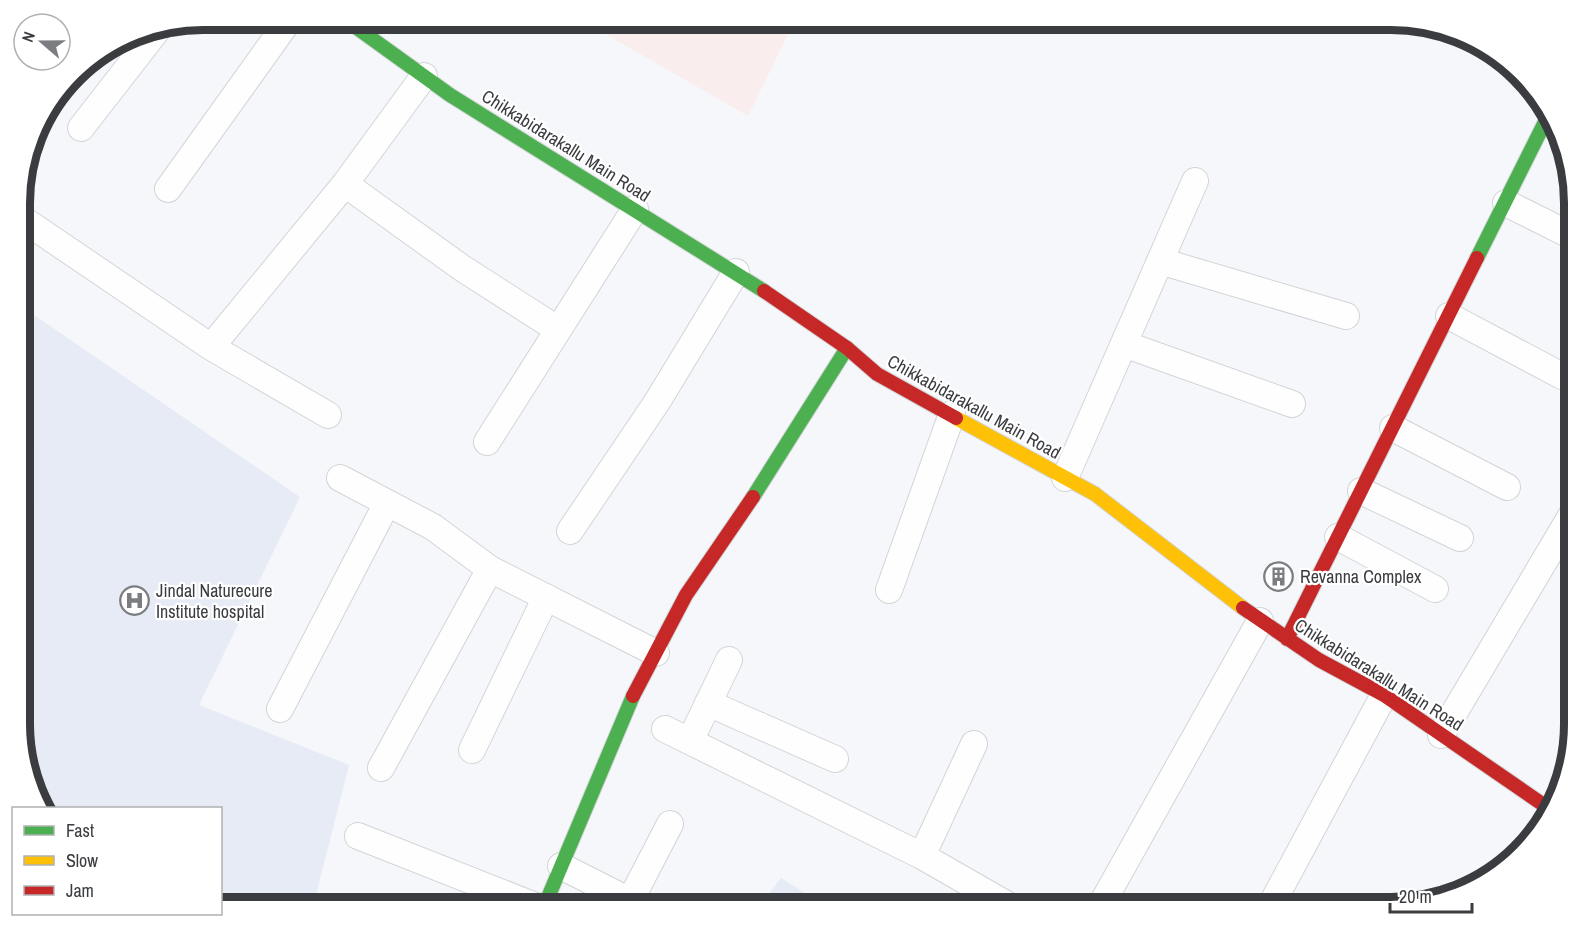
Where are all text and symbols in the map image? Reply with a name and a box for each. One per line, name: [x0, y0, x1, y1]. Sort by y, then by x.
north arrow: [12, 12, 72, 72]
text: N: [16, 29, 40, 45]
street label: Chikkabidarakallu Main Road: [477, 83, 655, 208]
street label: Chikkabidarakallu Main Road: [883, 348, 1065, 465]
building icon: Revanna Complex: [1263, 561, 1295, 593]
place label: Revanna Complex: [1300, 564, 1422, 589]
place label: Jindal Naturecure Institute hospital: [156, 578, 273, 624]
hospital icon: Jindal Naturecure Institute hospital: [119, 585, 151, 617]
street label: Chikkabidarakallu Main Road: [1290, 612, 1468, 737]
legend: [12, 807, 222, 915]
text: Fast: [66, 818, 94, 843]
text: Slow: [66, 848, 98, 873]
scale bar: [1390, 876, 1472, 914]
text: Jam: [66, 878, 94, 903]
text: 20 m: [1399, 884, 1432, 909]

